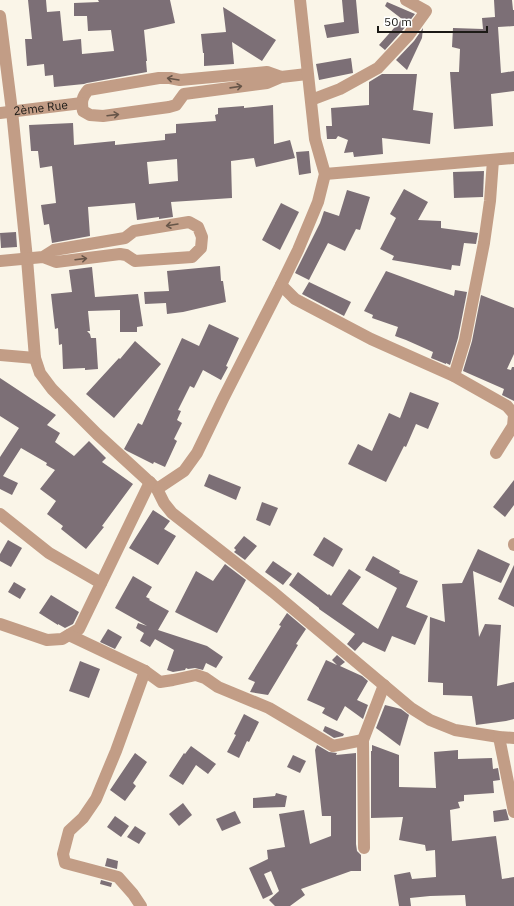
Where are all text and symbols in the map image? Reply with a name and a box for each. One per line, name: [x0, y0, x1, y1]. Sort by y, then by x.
scale bar: [378, 8, 487, 34]
text: 50 m: [384, 14, 412, 29]
one-way arrow: [167, 75, 180, 83]
one-way arrow: [229, 83, 242, 91]
street label: 2ème Rue: [13, 97, 69, 118]
one-way arrow: [106, 111, 119, 119]
one-way arrow: [166, 221, 179, 229]
one-way arrow: [74, 255, 87, 263]

